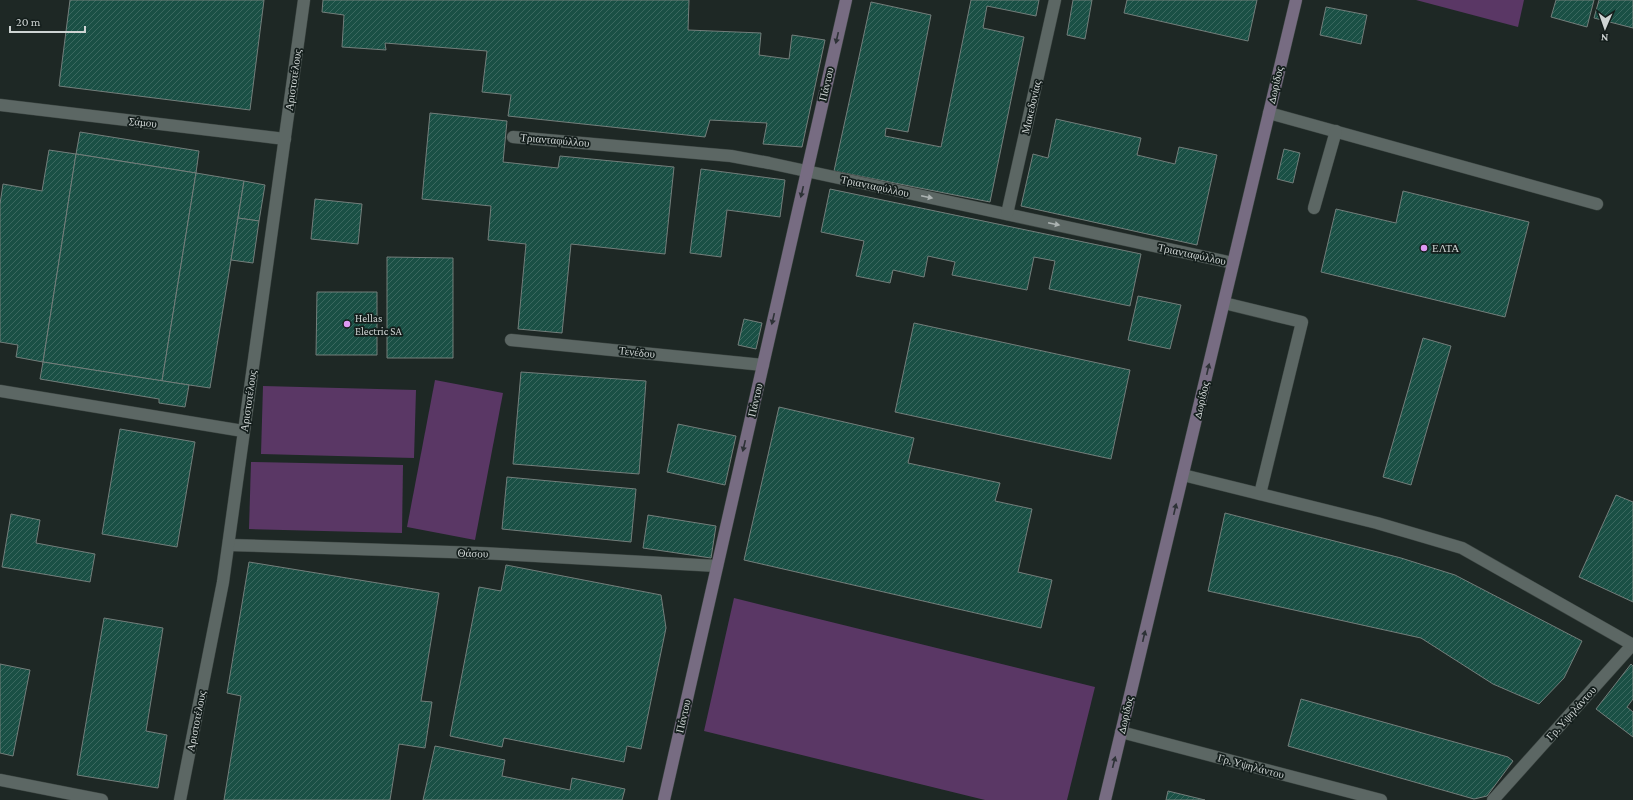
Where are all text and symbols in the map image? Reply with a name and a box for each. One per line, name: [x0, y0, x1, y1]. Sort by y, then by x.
scale bar: [10, 8, 85, 34]
north arrow: [1585, 8, 1625, 48]
text: 20 m: [16, 15, 41, 29]
one-way arrow: [833, 32, 839, 44]
text: N: [1600, 32, 1609, 44]
street label: Αριστοτέλους: [283, 48, 303, 111]
street label: Δωρίδος: [1265, 65, 1285, 105]
street label: Πάντου: [816, 66, 836, 102]
street label: Μακεδονίας: [1019, 79, 1043, 135]
street label: Σάμου: [128, 114, 158, 131]
street label: Τριανταφύλλου: [520, 131, 591, 149]
street label: Τριανταφύλλου: [840, 173, 911, 199]
one-way arrow: [799, 186, 805, 198]
one-way arrow: [921, 195, 933, 201]
one-way arrow: [1048, 222, 1060, 228]
street label: Τριανταφύλλου: [1157, 241, 1228, 267]
place label: ΕΛΤΑ: [1432, 242, 1459, 254]
marker: ΕΛΤΑ: [1419, 243, 1429, 253]
place label: Hellas Electric SA: [355, 312, 402, 337]
one-way arrow: [770, 313, 776, 325]
marker: Hellas Electric SA: [342, 319, 352, 329]
street label: Τενέδου: [618, 344, 656, 360]
one-way arrow: [1205, 363, 1211, 375]
street label: Αριστοτέλους: [238, 369, 258, 432]
street label: Δωρίδος: [1191, 380, 1211, 420]
street label: Πάντου: [745, 382, 765, 418]
one-way arrow: [741, 439, 747, 452]
one-way arrow: [1172, 503, 1178, 515]
street label: Θάσου: [458, 546, 489, 560]
one-way arrow: [1142, 629, 1148, 642]
street label: Γρ. Υψηλάντου: [1544, 683, 1599, 742]
street label: Αριστοτέλους: [184, 689, 208, 753]
street label: Δωρίδος: [1115, 695, 1135, 735]
street label: Πάντου: [673, 698, 693, 734]
street label: Γρ. Υψηλάντου: [1216, 751, 1286, 781]
one-way arrow: [1112, 756, 1118, 768]

